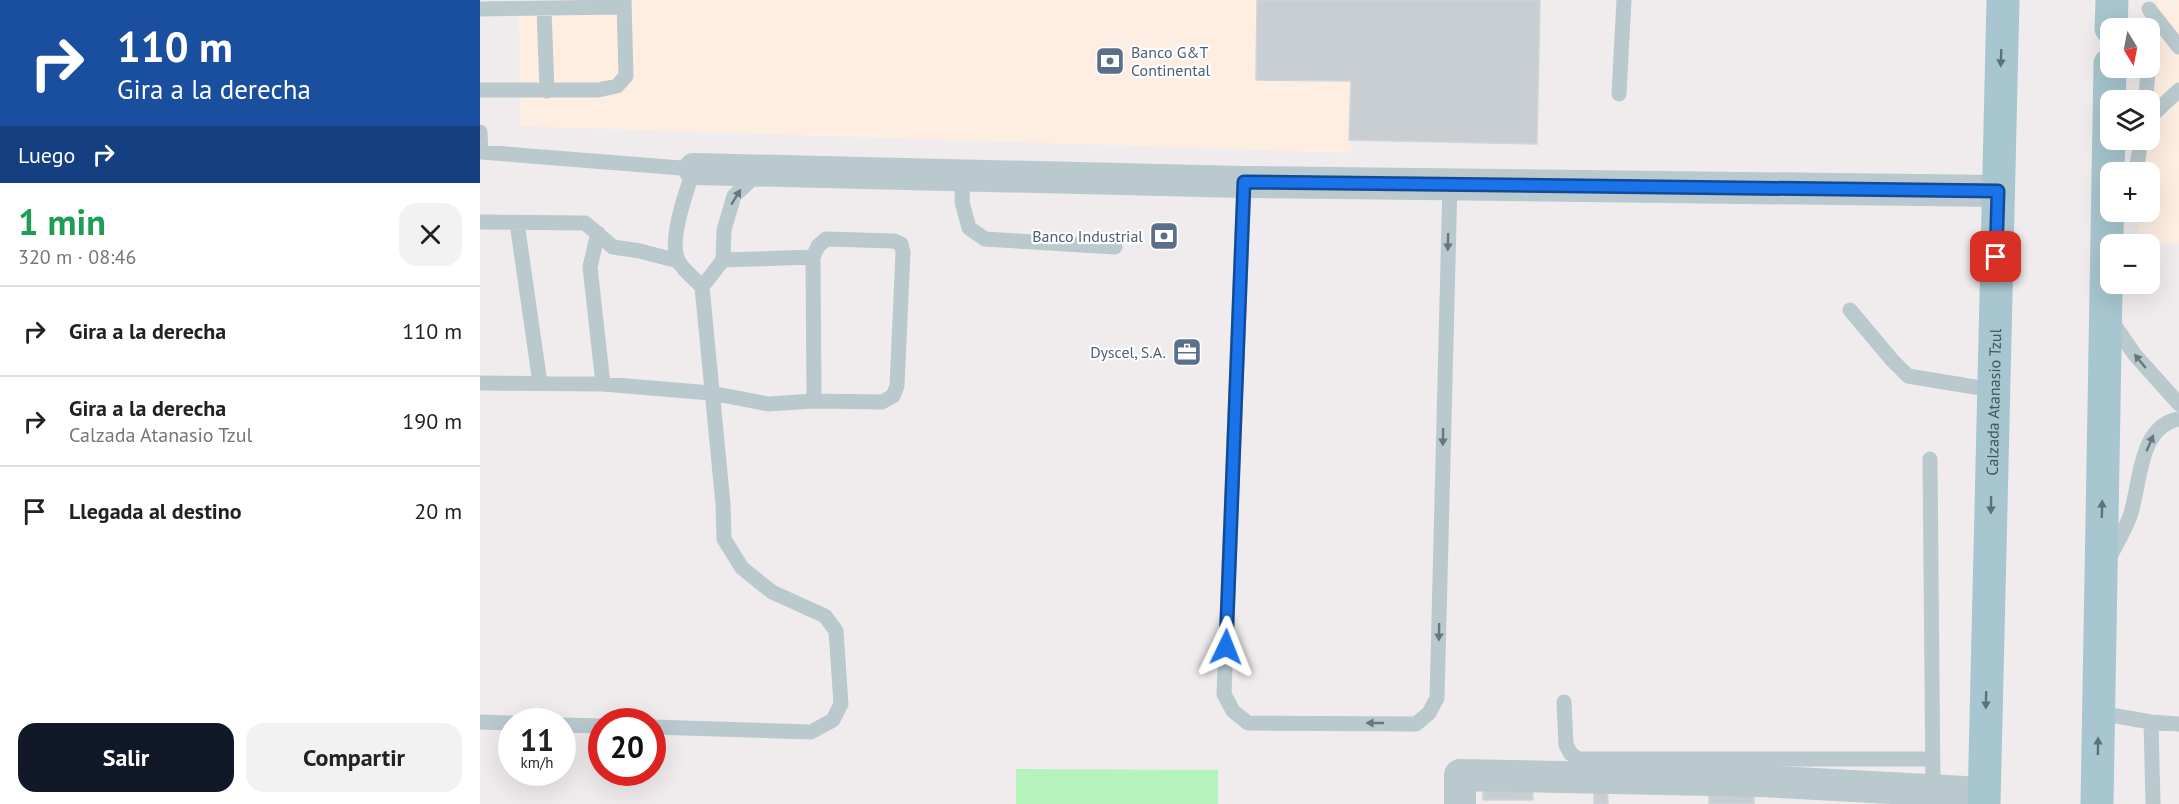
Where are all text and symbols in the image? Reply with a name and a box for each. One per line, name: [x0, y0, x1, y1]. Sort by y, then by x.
north arrow: [2100, 18, 2160, 78]
map controls: [2100, 18, 2160, 294]
text: 110 m: [117, 19, 233, 74]
icon: right: [18, 24, 96, 102]
place label: Banco G&T Continental: [1131, 42, 1211, 80]
bank icon: Banco G&T Continental: [1094, 45, 1126, 77]
one-way arrow: [1997, 49, 2006, 68]
text: Gira a la derecha: [117, 72, 311, 106]
button: layers: [2100, 90, 2160, 150]
icon: right: [87, 138, 120, 171]
text: Luego: [18, 141, 75, 169]
button: +: [2100, 162, 2160, 222]
one-way arrow: [731, 189, 742, 206]
text: 1 min: [18, 198, 106, 245]
button: close: [399, 203, 462, 266]
bank icon: Banco Industrial: [1148, 220, 1180, 252]
place label: Banco Industrial: [1032, 226, 1143, 246]
pin: [1970, 231, 2021, 282]
one-way arrow: [1443, 232, 1453, 251]
button: −: [2100, 234, 2160, 294]
icon: arrive: [1979, 240, 2012, 273]
text: 320 m · 08:46: [18, 244, 136, 270]
icon: right: [18, 315, 51, 348]
text: Gira a la derecha: [69, 317, 226, 345]
text: 110 m: [402, 317, 462, 345]
street label: Calzada Atanasio Tzul: [1982, 328, 2005, 476]
office icon: Dyscel, S.A.: [1171, 336, 1203, 368]
place label: Dyscel, S.A.: [1090, 342, 1166, 362]
one-way arrow: [2134, 353, 2147, 369]
text: Gira a la derecha: [69, 394, 226, 422]
icon: right: [18, 405, 51, 438]
text: 190 m: [402, 407, 462, 435]
text: Calzada Atanasio Tzul: [69, 422, 252, 448]
one-way arrow: [1439, 427, 1448, 446]
one-way arrow: [2145, 435, 2154, 452]
icon: arrive: [18, 495, 51, 528]
one-way arrow: [1986, 496, 1996, 515]
text: Llegada al destino: [69, 497, 242, 525]
text: 20 m: [414, 497, 462, 525]
one-way arrow: [2097, 499, 2107, 518]
position arrow: [1194, 615, 1258, 679]
one-way arrow: [1434, 622, 1443, 641]
one-way arrow: [1982, 691, 1991, 710]
speed limit sign: 20: [588, 708, 666, 786]
one-way arrow: [1365, 718, 1384, 728]
text: 11: [520, 720, 554, 759]
button: Salir: [18, 723, 234, 792]
button: Compartir: [246, 723, 462, 792]
one-way arrow: [2093, 736, 2103, 755]
text: km/h: [521, 753, 553, 772]

